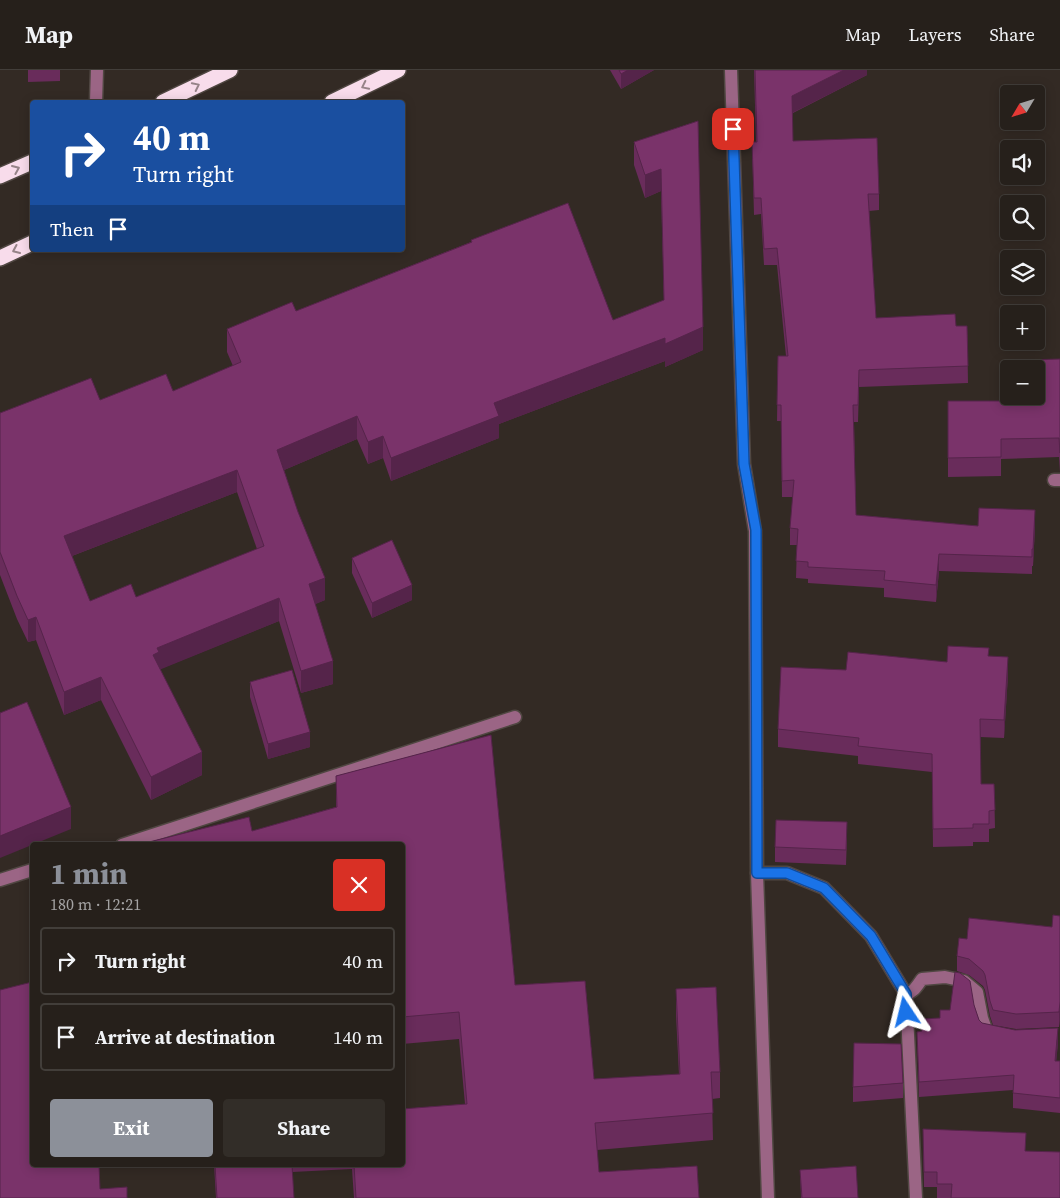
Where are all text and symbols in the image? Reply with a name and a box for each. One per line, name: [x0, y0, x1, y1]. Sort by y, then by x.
text: Map: [25, 18, 73, 51]
text: Map: [845, 22, 880, 47]
text: Layers: [908, 22, 961, 47]
text: Share: [989, 22, 1035, 47]
one-way arrow: [361, 80, 370, 90]
one-way arrow: [191, 82, 200, 92]
north arrow: [1000, 85, 1045, 130]
map controls: [1000, 85, 1045, 405]
pin: [712, 108, 754, 150]
text: 40 m: [133, 114, 210, 162]
icon: arrive: [719, 115, 747, 143]
icon: right: [50, 120, 115, 185]
button: sound: [1000, 140, 1045, 185]
text: Turn right: [133, 159, 234, 189]
one-way arrow: [11, 164, 20, 175]
button: search: [1000, 195, 1045, 240]
icon: arrive: [104, 215, 132, 243]
text: Then: [50, 216, 94, 242]
one-way arrow: [12, 244, 21, 255]
button: layers: [1000, 250, 1045, 295]
button: +: [1000, 305, 1045, 350]
button: −: [1000, 360, 1045, 405]
text: 1 min: [50, 853, 128, 894]
button: close: [333, 859, 385, 911]
text: 180 m · 12:21: [50, 893, 141, 915]
icon: right: [52, 947, 80, 975]
text: Turn right: [95, 948, 186, 974]
text: 40 m: [342, 948, 383, 974]
position arrow: [879, 985, 931, 1037]
icon: arrive: [52, 1023, 80, 1051]
text: Arrive at destination: [95, 1024, 275, 1050]
text: 140 m: [333, 1024, 383, 1050]
button: Exit: [50, 1099, 213, 1157]
button: Share: [223, 1099, 385, 1157]

